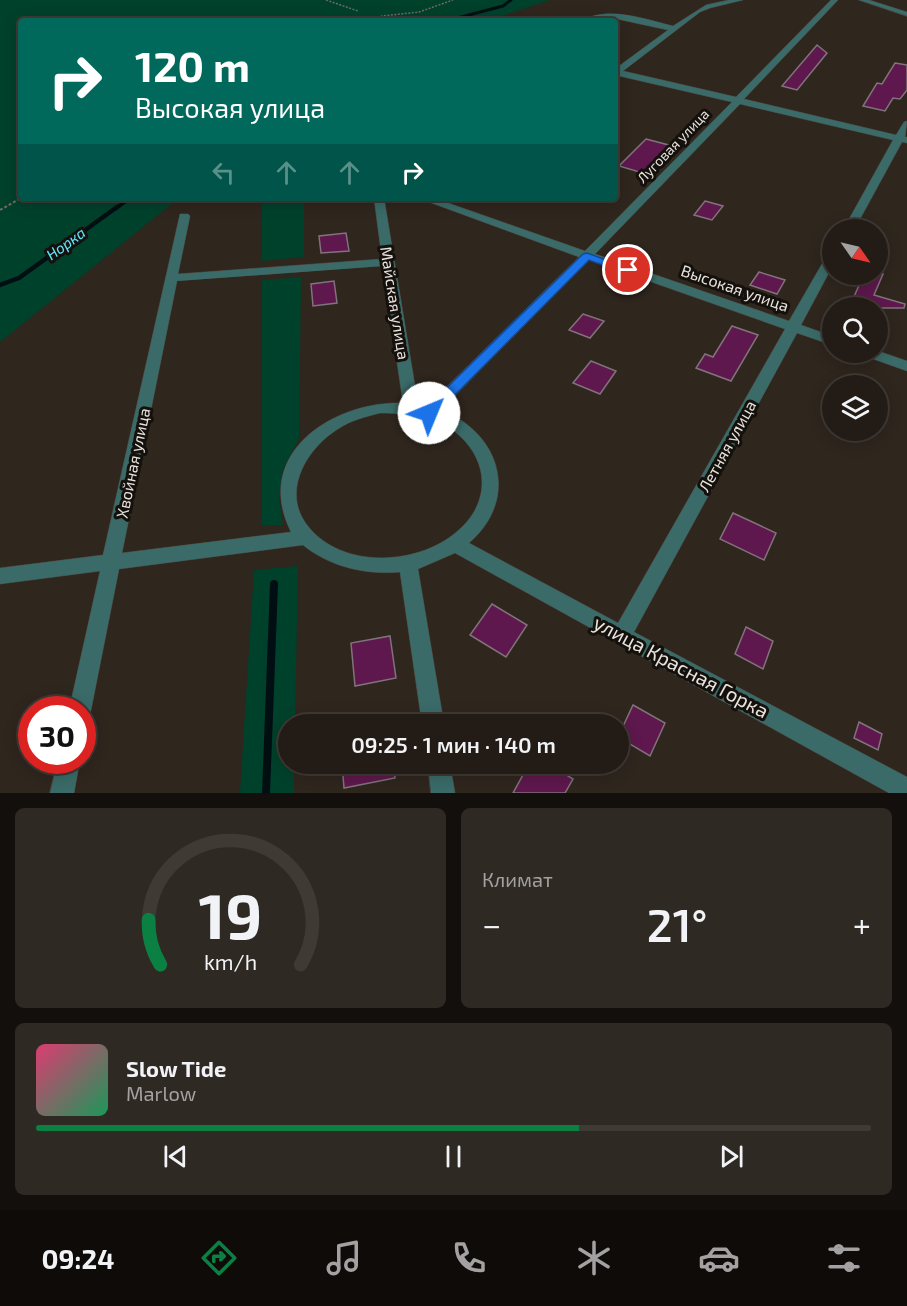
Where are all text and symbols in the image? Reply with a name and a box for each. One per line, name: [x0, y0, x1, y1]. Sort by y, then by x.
text: 120 m: [135, 40, 250, 90]
icon: right: [36, 42, 114, 120]
text: Высокая улица: [135, 91, 325, 123]
street label: Луговая улица: [633, 105, 712, 186]
icon: left: [207, 156, 240, 189]
icon: ahead: [270, 156, 303, 189]
icon: ahead: [333, 156, 366, 189]
icon: right: [396, 156, 429, 189]
north arrow: [822, 219, 888, 285]
map controls: [822, 219, 888, 441]
water label: Норка: [42, 223, 88, 263]
pin: [602, 244, 653, 295]
street label: Майская улица: [376, 245, 414, 361]
icon: arrive: [611, 253, 644, 286]
street label: Высокая улица: [678, 260, 792, 316]
button: search: [822, 297, 888, 363]
button: layers: [822, 375, 888, 441]
position arrow: [397, 381, 461, 445]
street label: Летняя улица: [694, 397, 760, 495]
street label: Хвойная улица: [112, 406, 154, 520]
street label: улица Красная Горка: [589, 610, 773, 723]
speed limit sign: 30: [18, 696, 96, 774]
text: 09:25 · 1 мин · 140 m: [351, 731, 556, 757]
text: Климат: [482, 867, 553, 891]
text: 19: [199, 877, 262, 952]
text: 21°: [647, 897, 707, 951]
text: −: [482, 904, 501, 944]
text: +: [853, 904, 871, 944]
text: km/h: [204, 949, 257, 974]
text: Slow Tide: [126, 1055, 226, 1081]
text: Marlow: [126, 1081, 196, 1105]
icon: previous: [159, 1140, 192, 1173]
icon: pause: [437, 1140, 470, 1173]
icon: next: [715, 1140, 748, 1173]
icon: directions: [198, 1237, 240, 1279]
icon: music: [323, 1237, 365, 1279]
icon: phone: [448, 1237, 490, 1279]
icon: climate: [573, 1237, 615, 1279]
icon: car: [698, 1237, 740, 1279]
icon: filters: [823, 1237, 865, 1279]
text: 09:24: [42, 1242, 114, 1274]

